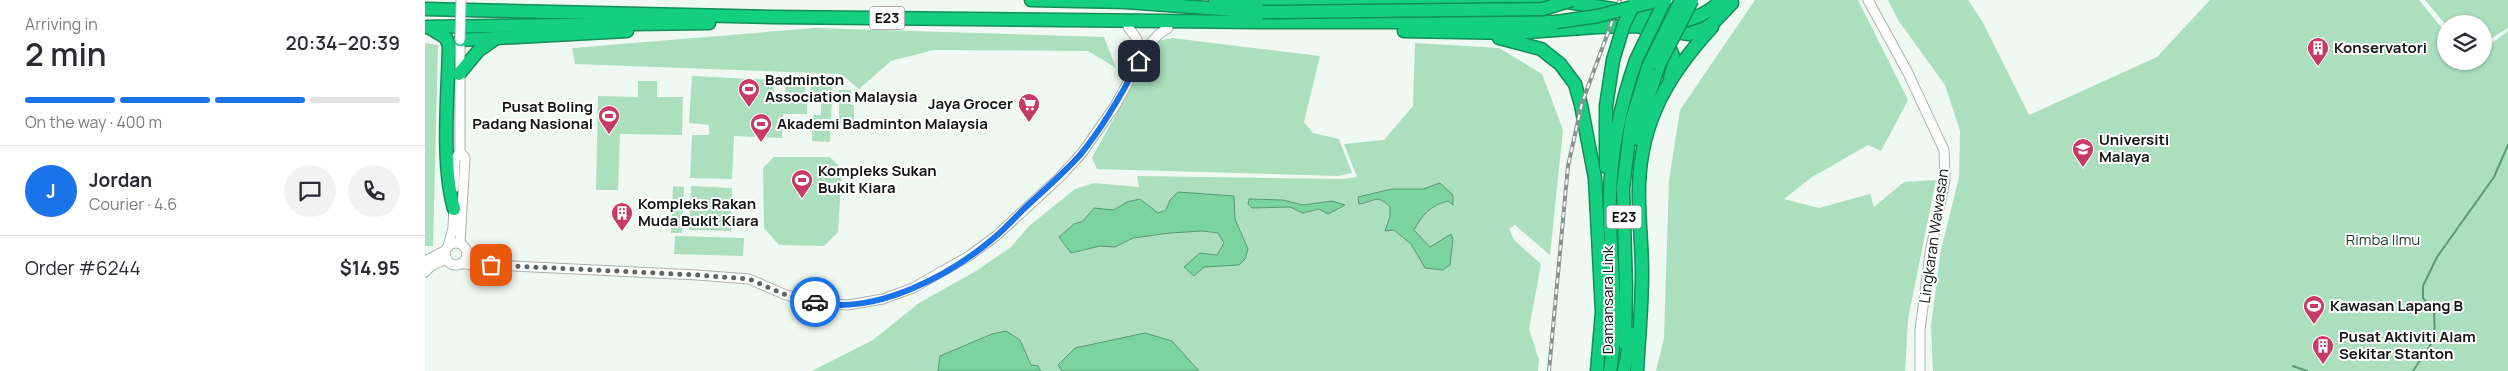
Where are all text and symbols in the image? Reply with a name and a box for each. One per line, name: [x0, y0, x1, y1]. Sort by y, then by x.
road number: E23: [869, 7, 905, 30]
text: Arriving in: [25, 13, 98, 35]
map controls: [2437, 15, 2492, 70]
button: layers: [2437, 15, 2492, 70]
text: 20:34–20:39: [286, 30, 400, 56]
text: 2 min: [25, 32, 107, 76]
building icon: Konservatori: [2306, 36, 2330, 67]
place label: Konservatori: [2334, 37, 2427, 58]
pin: [1118, 40, 1160, 82]
icon: home: [1125, 47, 1153, 75]
place label: Badminton Association Malaysia: [765, 69, 917, 107]
sports icon: Badminton Association Malaysia: [737, 77, 761, 108]
supermarket icon: Jaya Grocer: [1017, 92, 1041, 123]
place label: Jaya Grocer: [928, 93, 1013, 114]
place label: Pusat Boling Padang Nasional: [472, 96, 593, 134]
sports icon: Pusat Boling Padang Nasional: [597, 104, 621, 135]
text: On the way · 400 m: [25, 111, 162, 133]
sports icon: Akademi Badminton Malaysia: [749, 112, 773, 143]
place label: Akademi Badminton Malaysia: [777, 113, 988, 134]
place label: Universiti Malaya: [2099, 129, 2169, 167]
school or university icon: Universiti Malaya: [2071, 137, 2095, 168]
place label: Kompleks Sukan Bukit Kiara: [818, 160, 937, 198]
button: chat: [284, 165, 336, 217]
button: phone: [348, 165, 400, 217]
text: Jordan: [89, 167, 152, 193]
street label: Lingkaran Wawasan: [1914, 167, 1953, 305]
sports icon: Kompleks Sukan Bukit Kiara: [790, 168, 814, 199]
text: J: [46, 178, 56, 204]
text: Courier · 4.6: [89, 193, 177, 215]
place label: Kompleks Rakan Muda Bukit Kiara: [638, 193, 759, 231]
building icon: Kompleks Rakan Muda Bukit Kiara: [610, 201, 634, 232]
road number: E23: [1607, 206, 1641, 228]
park label: Rimba Ilmu: [2346, 229, 2420, 250]
pin: [470, 244, 512, 286]
street label: Damansara Link: [1597, 245, 1618, 354]
icon: bag: [477, 251, 505, 279]
text: Order #6244: [25, 255, 141, 281]
text: $14.95: [340, 255, 400, 281]
courier: [790, 277, 840, 327]
icon: car: [801, 288, 829, 316]
sports icon: Kawasan Lapang B: [2302, 294, 2326, 325]
place label: Kawasan Lapang B: [2330, 295, 2464, 316]
place label: Pusat Aktiviti Alam Sekitar Stanton: [2339, 326, 2476, 364]
building icon: Pusat Aktiviti Alam Sekitar Stanton: [2311, 334, 2335, 365]

